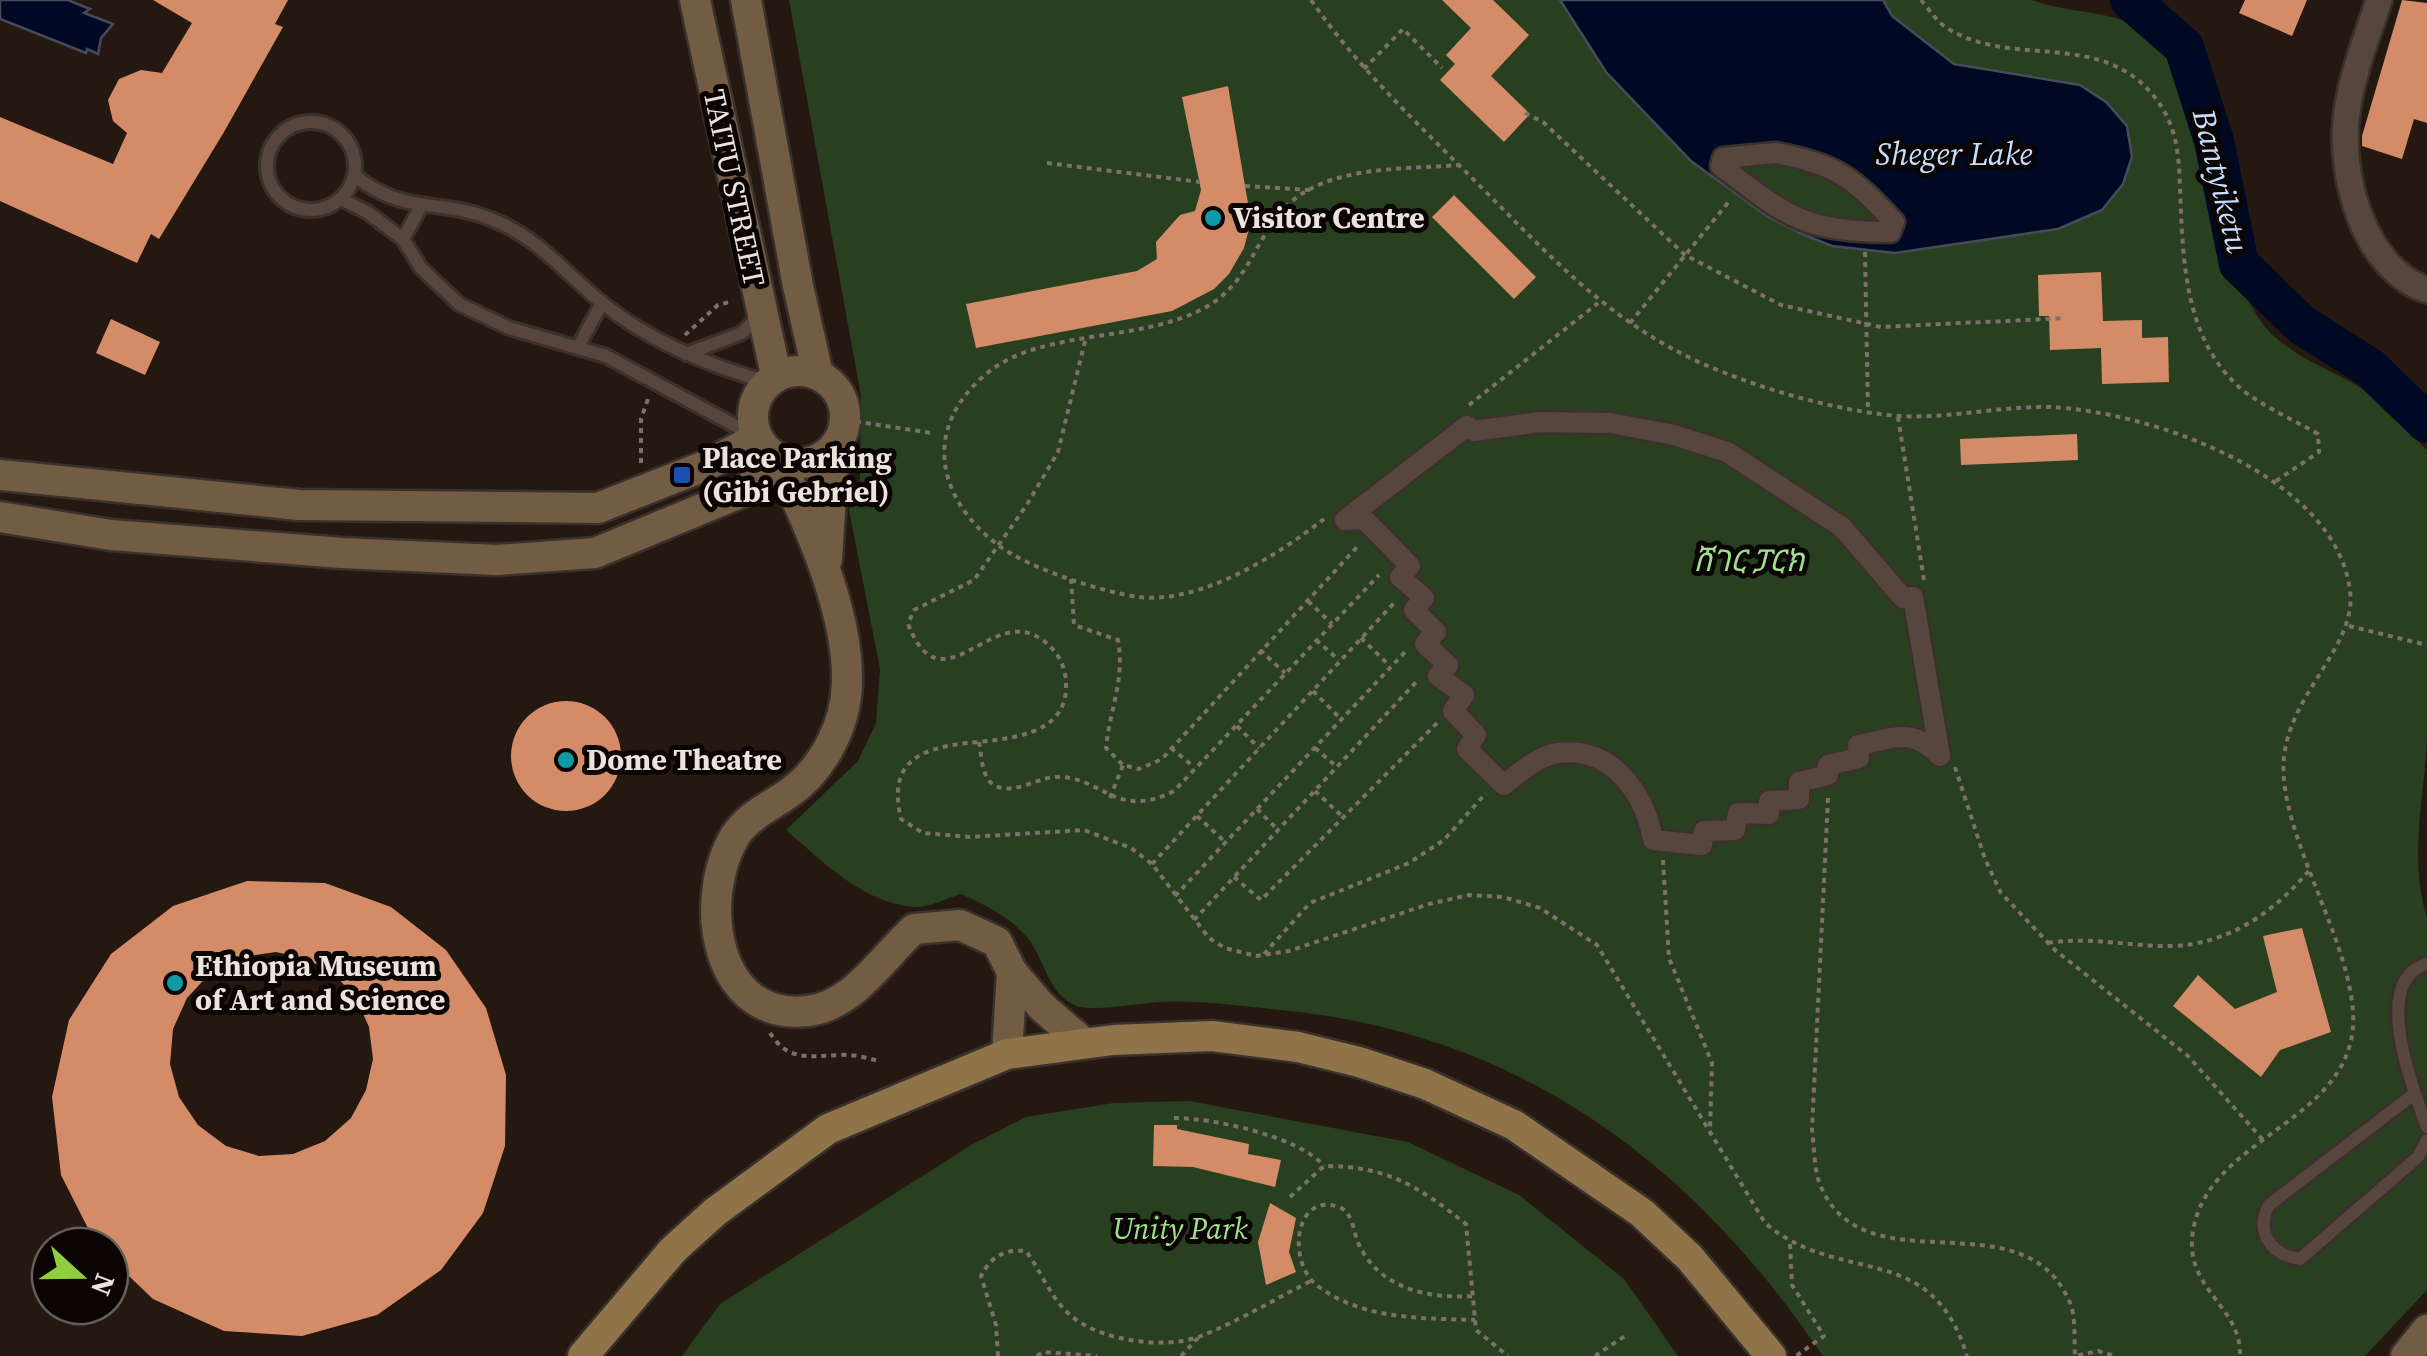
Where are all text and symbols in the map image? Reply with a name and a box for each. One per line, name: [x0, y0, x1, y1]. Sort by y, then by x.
street label: TAITU STREET: [694, 86, 775, 290]
water label: Bantyiketu: [2182, 104, 2260, 258]
water label: Sheger Lake: [1876, 132, 2033, 176]
place label: Visitor Centre: [1233, 197, 1425, 238]
marker: Visitor Centre: [1202, 207, 1224, 229]
place label: Place Parking (Gibi Gebriel): [702, 437, 892, 512]
marker: Place Parking (Gibi Gebriel): [671, 464, 693, 486]
park label: ሸገር ፓርክ: [1694, 540, 1806, 581]
place label: Dome Theatre: [586, 739, 782, 780]
marker: Dome Theatre: [555, 749, 577, 771]
place label: Ethiopia Museum of Art and Science: [195, 945, 445, 1020]
marker: Ethiopia Museum of Art and Science: [164, 972, 186, 994]
park label: Unity Park: [1112, 1208, 1248, 1249]
north arrow: [30, 1226, 130, 1326]
text: N: [82, 1269, 125, 1301]

